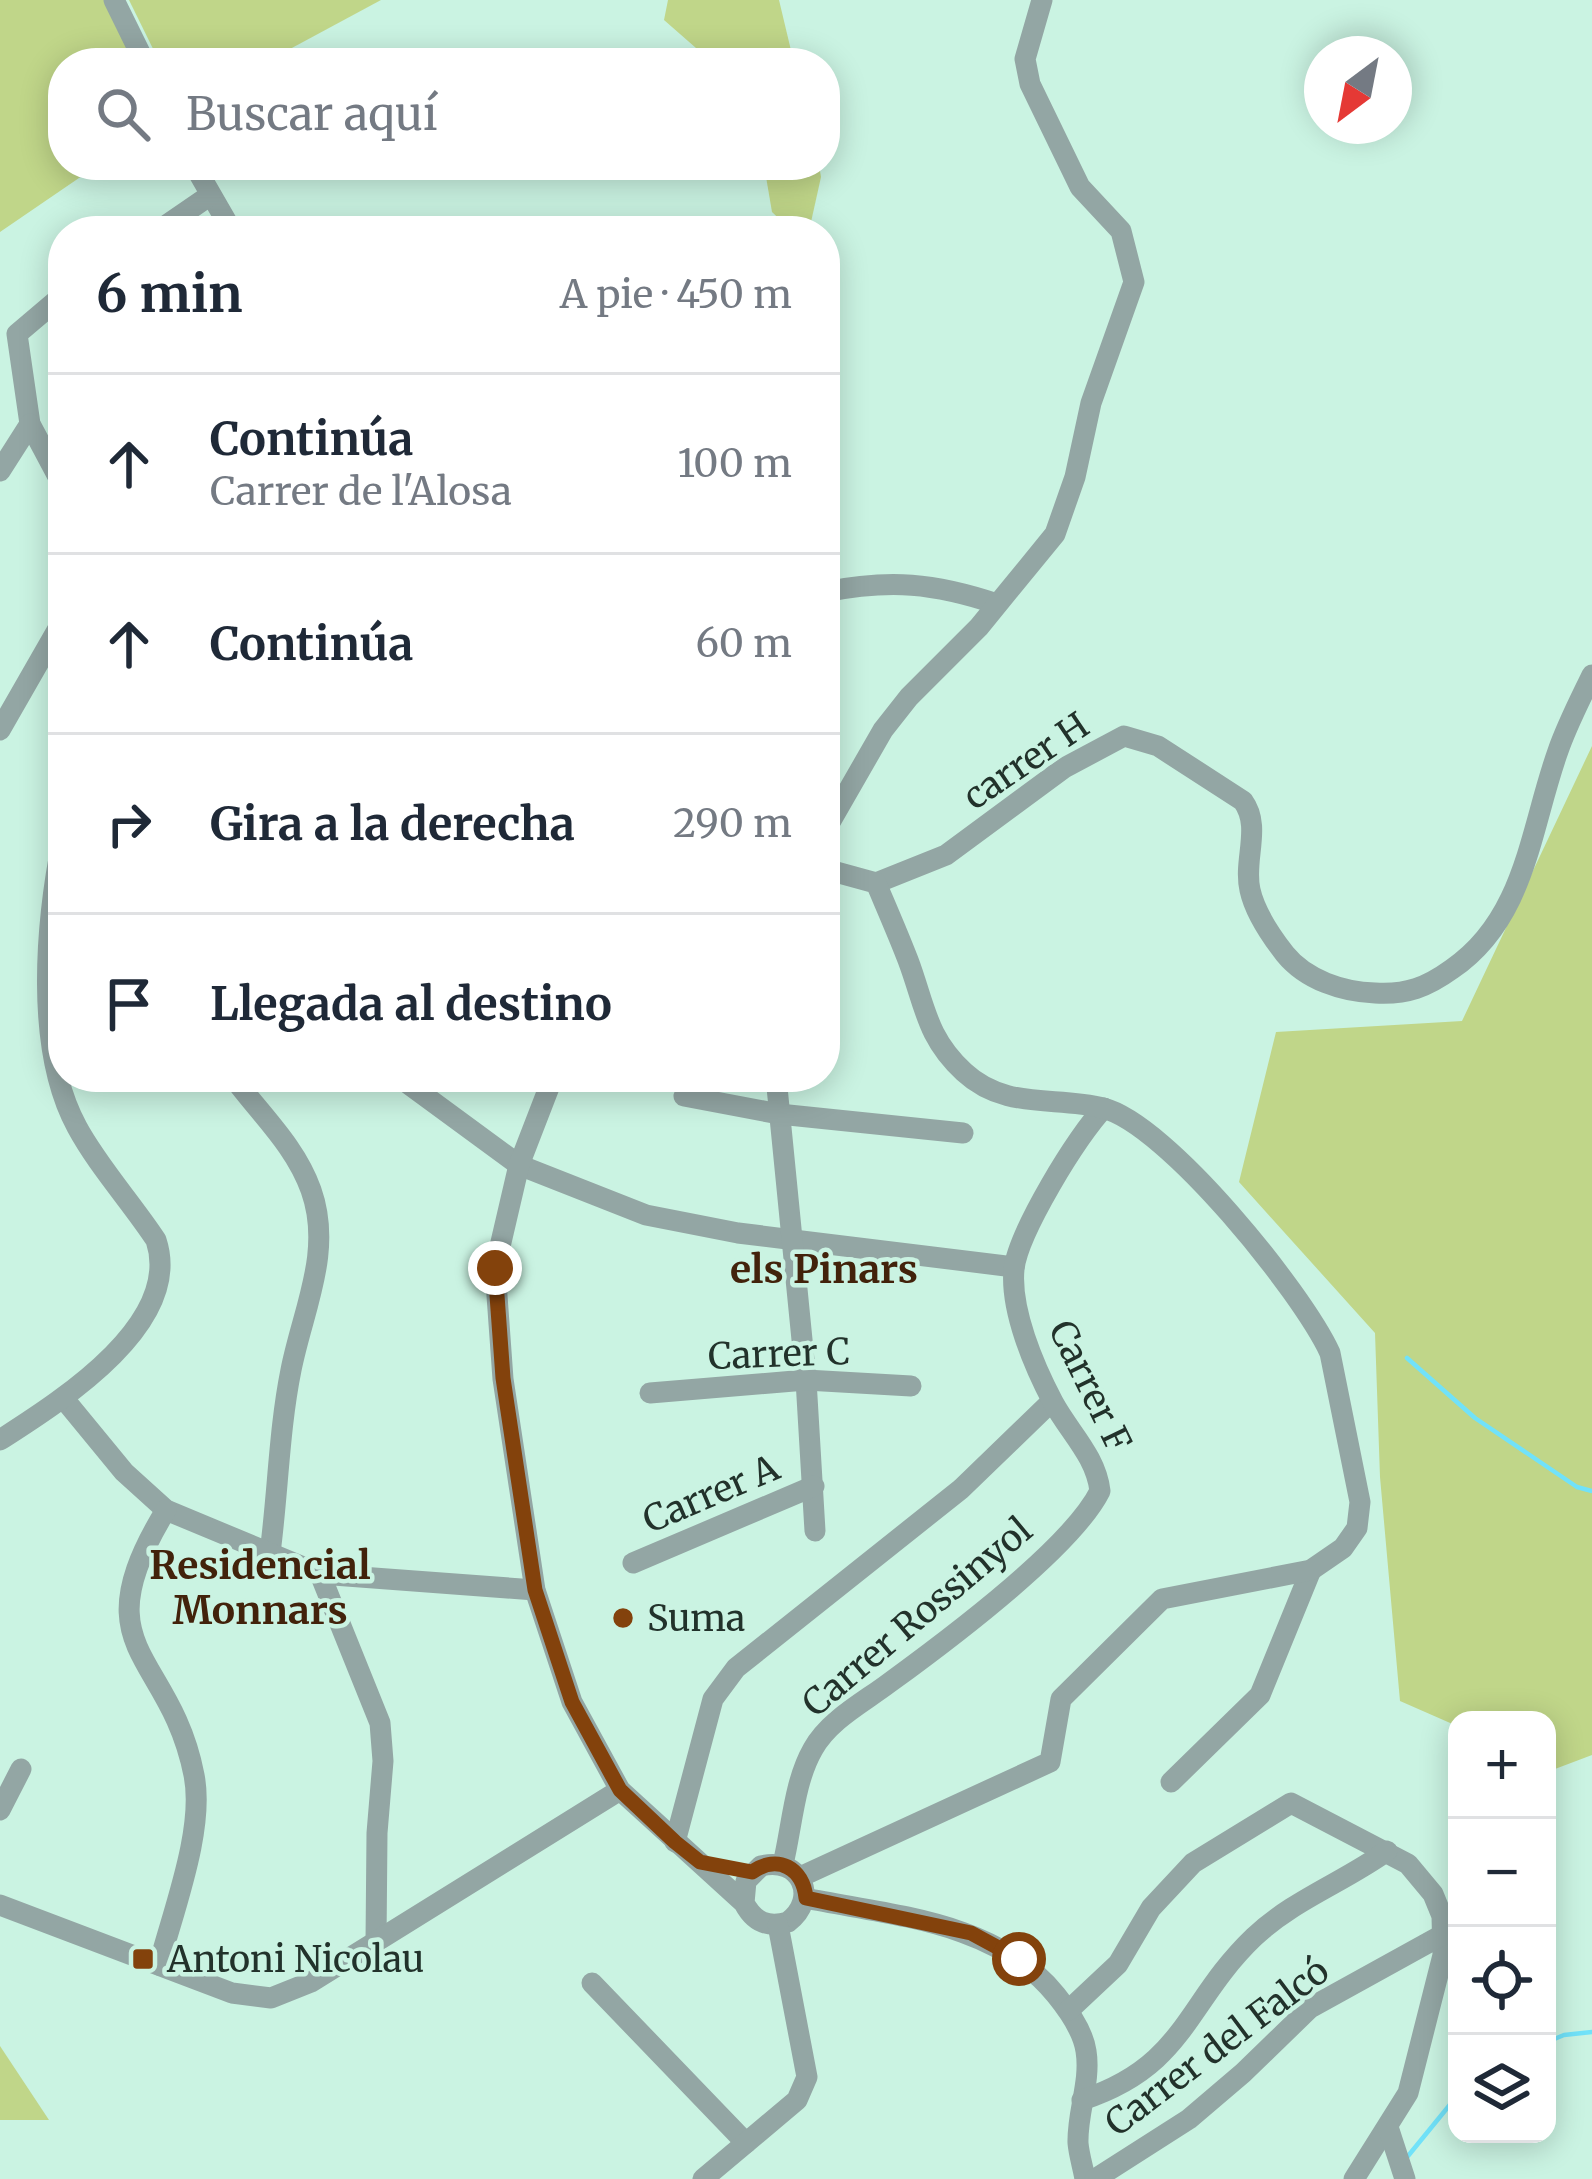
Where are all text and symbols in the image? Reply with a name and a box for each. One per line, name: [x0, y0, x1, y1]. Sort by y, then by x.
north arrow: [1304, 36, 1412, 144]
search box: [48, 48, 840, 180]
icon: search: [90, 81, 156, 147]
text: Buscar aquí: [186, 86, 437, 142]
text: 6 min: [96, 262, 243, 326]
text: A pie · 450 m: [560, 270, 792, 319]
text: Continúa: [210, 411, 413, 467]
icon: ahead: [96, 431, 162, 497]
text: 100 m: [677, 439, 792, 488]
text: Carrer de l'Alosa: [210, 467, 512, 516]
icon: ahead: [96, 611, 162, 677]
text: Continúa: [210, 616, 413, 672]
text: 60 m: [695, 619, 792, 668]
street label: carrer H: [955, 703, 1097, 819]
icon: right: [96, 791, 162, 857]
text: Gira a la derecha: [210, 796, 575, 852]
text: 290 m: [673, 799, 792, 848]
icon: arrive: [96, 971, 162, 1037]
text: Llegada al destino: [210, 976, 612, 1032]
route end: [468, 1241, 522, 1295]
district label: els Pinars: [730, 1245, 918, 1294]
street label: Carrer F: [1039, 1313, 1141, 1459]
street label: Carrer C: [707, 1329, 851, 1379]
street label: Carrer A: [636, 1445, 786, 1543]
street label: Carrer Rossinyol: [793, 1508, 1041, 1726]
district label: Residencial Monnars: [149, 1541, 371, 1635]
place label: Suma: [647, 1596, 745, 1641]
marker: Suma: [610, 1605, 636, 1631]
map controls: [1448, 1711, 1556, 2143]
button: +: [1448, 1711, 1556, 1819]
button: −: [1448, 1819, 1556, 1927]
button: locate: [1448, 1927, 1556, 2035]
route start: [992, 1932, 1046, 1986]
place label: Antoni Nicolau: [166, 1937, 424, 1982]
marker: Antoni Nicolau: [130, 1946, 156, 1972]
street label: Carrer del Falcó: [1096, 1948, 1338, 2146]
button: layers: [1448, 2035, 1556, 2143]

